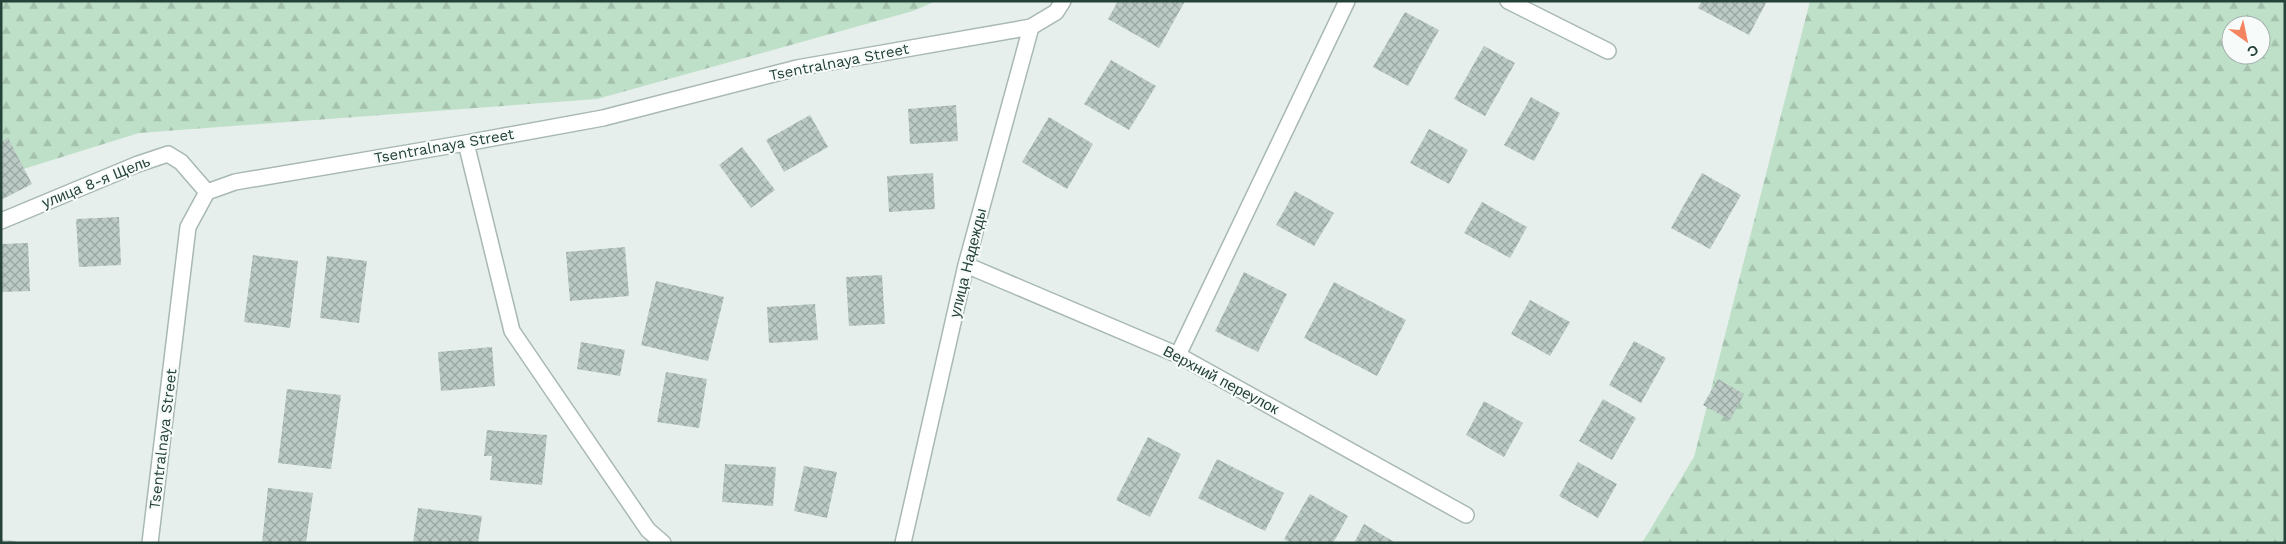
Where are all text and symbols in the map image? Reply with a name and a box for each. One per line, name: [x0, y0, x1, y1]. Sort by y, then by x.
north arrow: [2221, 15, 2271, 65]
street label: Tsentralnaya Street: [768, 39, 911, 84]
text: С: [2244, 41, 2262, 60]
street label: Tsentralnaya Street: [373, 125, 516, 167]
street label: улица 8-я Щель: [39, 152, 153, 212]
street label: улица Надежды: [946, 206, 990, 320]
street label: Верхний переулок: [1160, 342, 1282, 418]
street label: Tsentralnaya Street: [145, 367, 181, 511]

